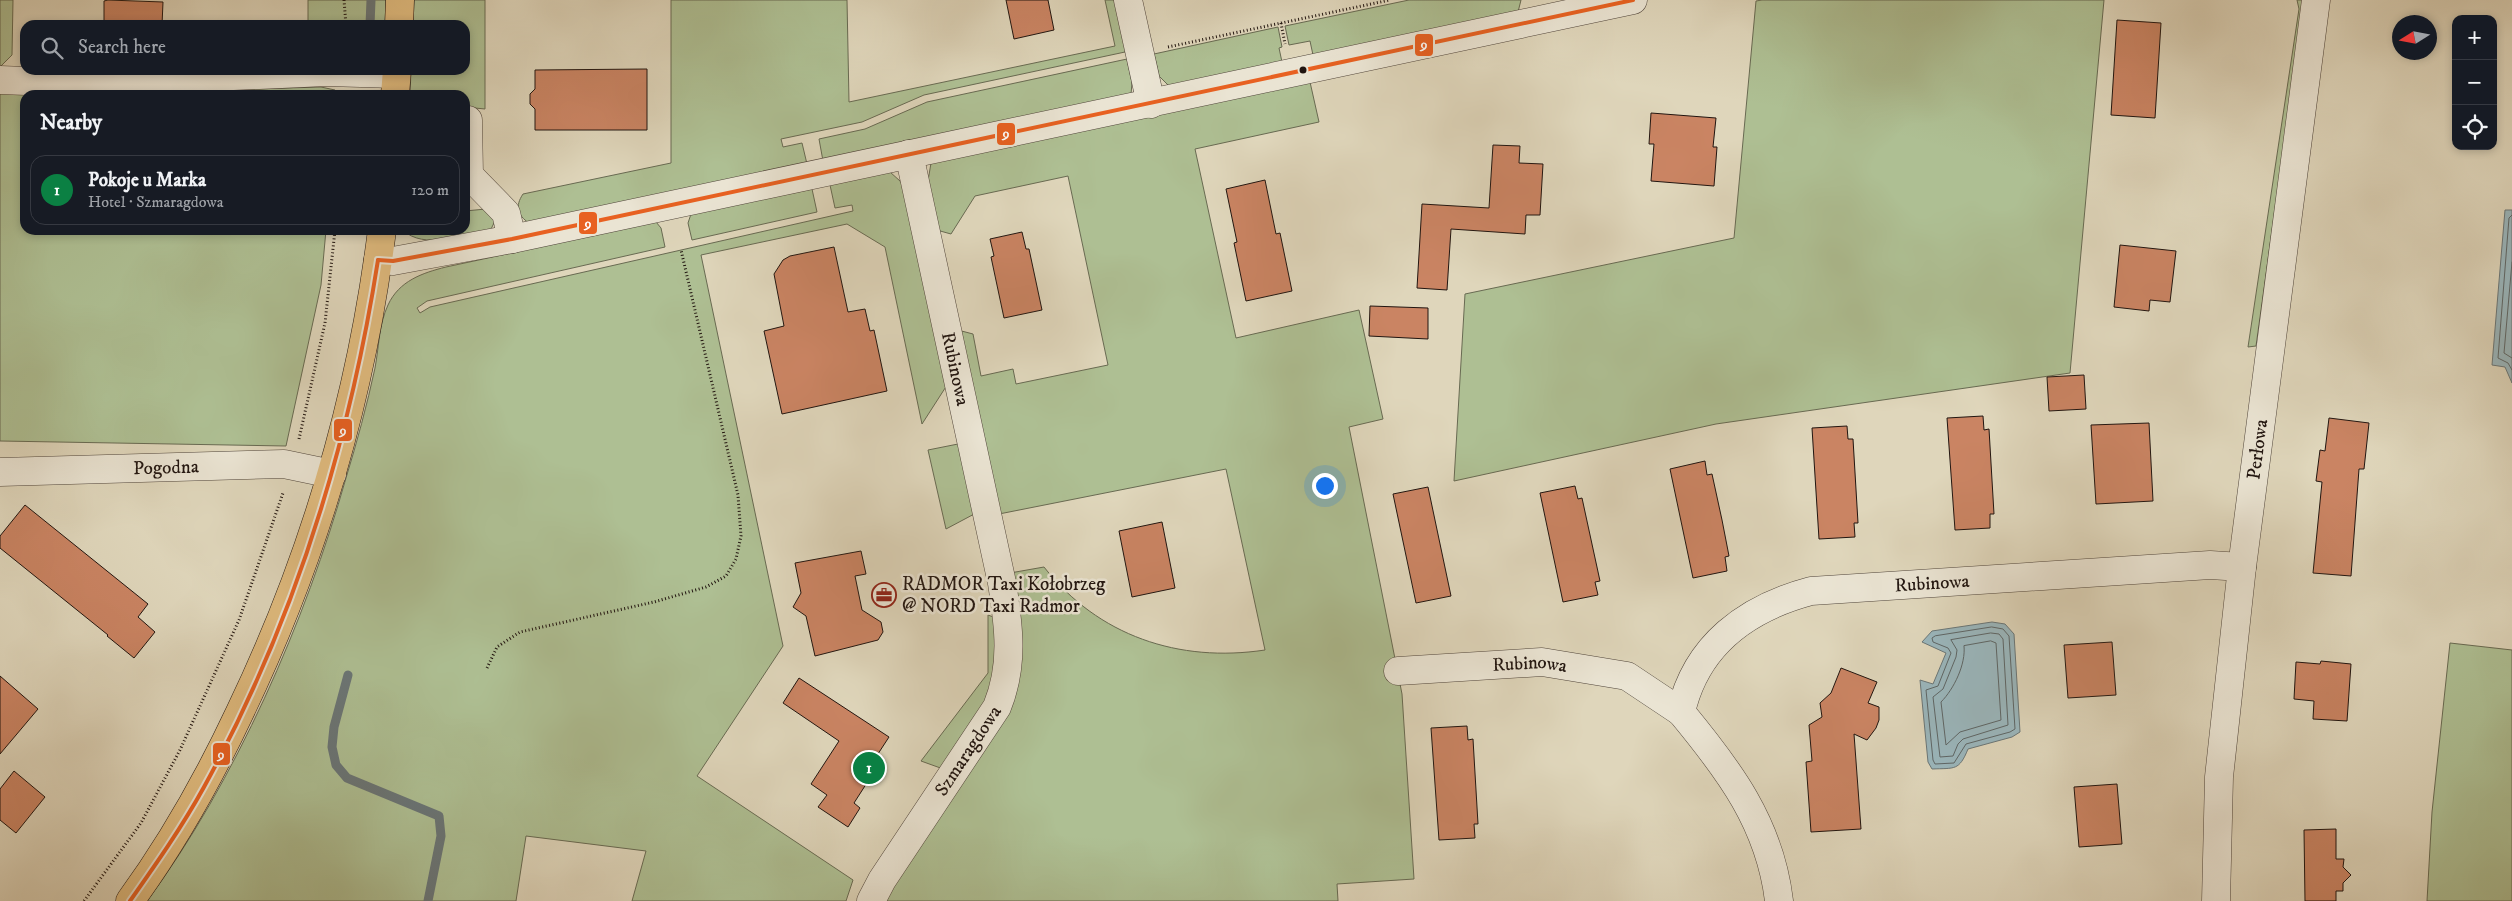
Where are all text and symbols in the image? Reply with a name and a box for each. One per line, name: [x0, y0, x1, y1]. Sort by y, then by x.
north arrow: [2392, 15, 2437, 60]
map controls: [2452, 15, 2497, 150]
button: +: [2452, 15, 2497, 60]
search box: [20, 20, 470, 75]
line badge: 9: [1414, 33, 1434, 57]
icon: search: [38, 34, 66, 62]
text: Search here: [78, 36, 166, 59]
text: 9: [1420, 36, 1428, 54]
button: −: [2452, 60, 2497, 105]
unlabelled marker: [1298, 65, 1308, 75]
button: locate: [2452, 105, 2497, 150]
text: Nearby: [40, 110, 102, 136]
line badge: 9: [996, 122, 1016, 146]
text: 9: [1002, 125, 1010, 143]
text: Pokoje u Marka: [88, 169, 206, 192]
text: 1: [54, 180, 60, 200]
text: 120 m: [411, 180, 449, 200]
text: Hotel · Szmaragdowa: [88, 192, 224, 212]
line badge: 9: [578, 211, 598, 235]
text: 9: [584, 215, 592, 233]
street label: Rubinowa: [936, 330, 974, 408]
line badge: 9: [333, 418, 353, 442]
street label: Perłowa: [2242, 418, 2273, 481]
text: 9: [339, 422, 347, 440]
street label: Pogodna: [133, 455, 199, 480]
your location: [1312, 473, 1338, 499]
street label: Rubinowa: [1894, 569, 1970, 597]
place label: RADMOR Taxi Kołobrzeg @ NORD Taxi Radmor: [902, 573, 1106, 618]
office icon: RADMOR Taxi Kołobrzeg @ NORD Taxi Radmor: [871, 582, 897, 608]
street label: Rubinowa: [1492, 650, 1569, 677]
street label: Szmaragdowa: [930, 701, 1006, 800]
line badge: 9: [212, 742, 231, 766]
text: 9: [217, 746, 225, 764]
pin: 1: [853, 749, 885, 787]

